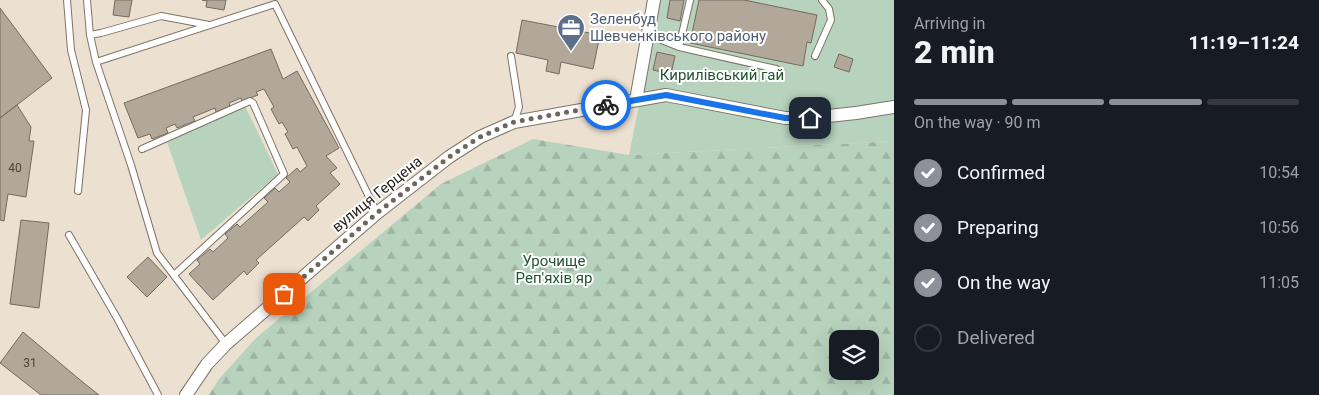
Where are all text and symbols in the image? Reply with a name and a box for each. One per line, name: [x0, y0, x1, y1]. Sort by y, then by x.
place label: Зеленбуд Шевченківського району: [590, 10, 766, 45]
office icon: Зеленбуд Шевченківського району: [556, 13, 586, 52]
text: Arriving in: [914, 14, 985, 33]
text: 11:19–11:24: [1188, 31, 1299, 54]
text: 2 min: [914, 33, 995, 71]
park label: Кирилівський гай: [660, 66, 784, 84]
courier: [581, 80, 631, 130]
icon: bike: [592, 91, 620, 119]
pin: [789, 97, 831, 139]
icon: home: [796, 104, 824, 132]
text: On the way · 90 m: [914, 113, 1041, 132]
street label: вулиця Герцена: [328, 152, 426, 236]
icon: check: [914, 159, 942, 187]
house number: 40: [8, 161, 22, 175]
text: Confirmed: [957, 161, 1045, 184]
text: 10:54: [1259, 163, 1299, 182]
icon: check: [914, 214, 942, 242]
text: Preparing: [957, 216, 1039, 239]
text: 10:56: [1259, 218, 1299, 237]
park label: Урочище Реп'яхів яр: [516, 252, 592, 287]
icon: check: [914, 269, 942, 297]
text: On the way: [957, 271, 1050, 294]
pin: [263, 273, 305, 315]
text: 11:05: [1259, 273, 1299, 292]
icon: bag: [270, 280, 298, 308]
text: Delivered: [957, 326, 1035, 349]
map controls: [829, 330, 879, 380]
button: layers: [829, 330, 879, 380]
house number: 31: [23, 356, 37, 370]

